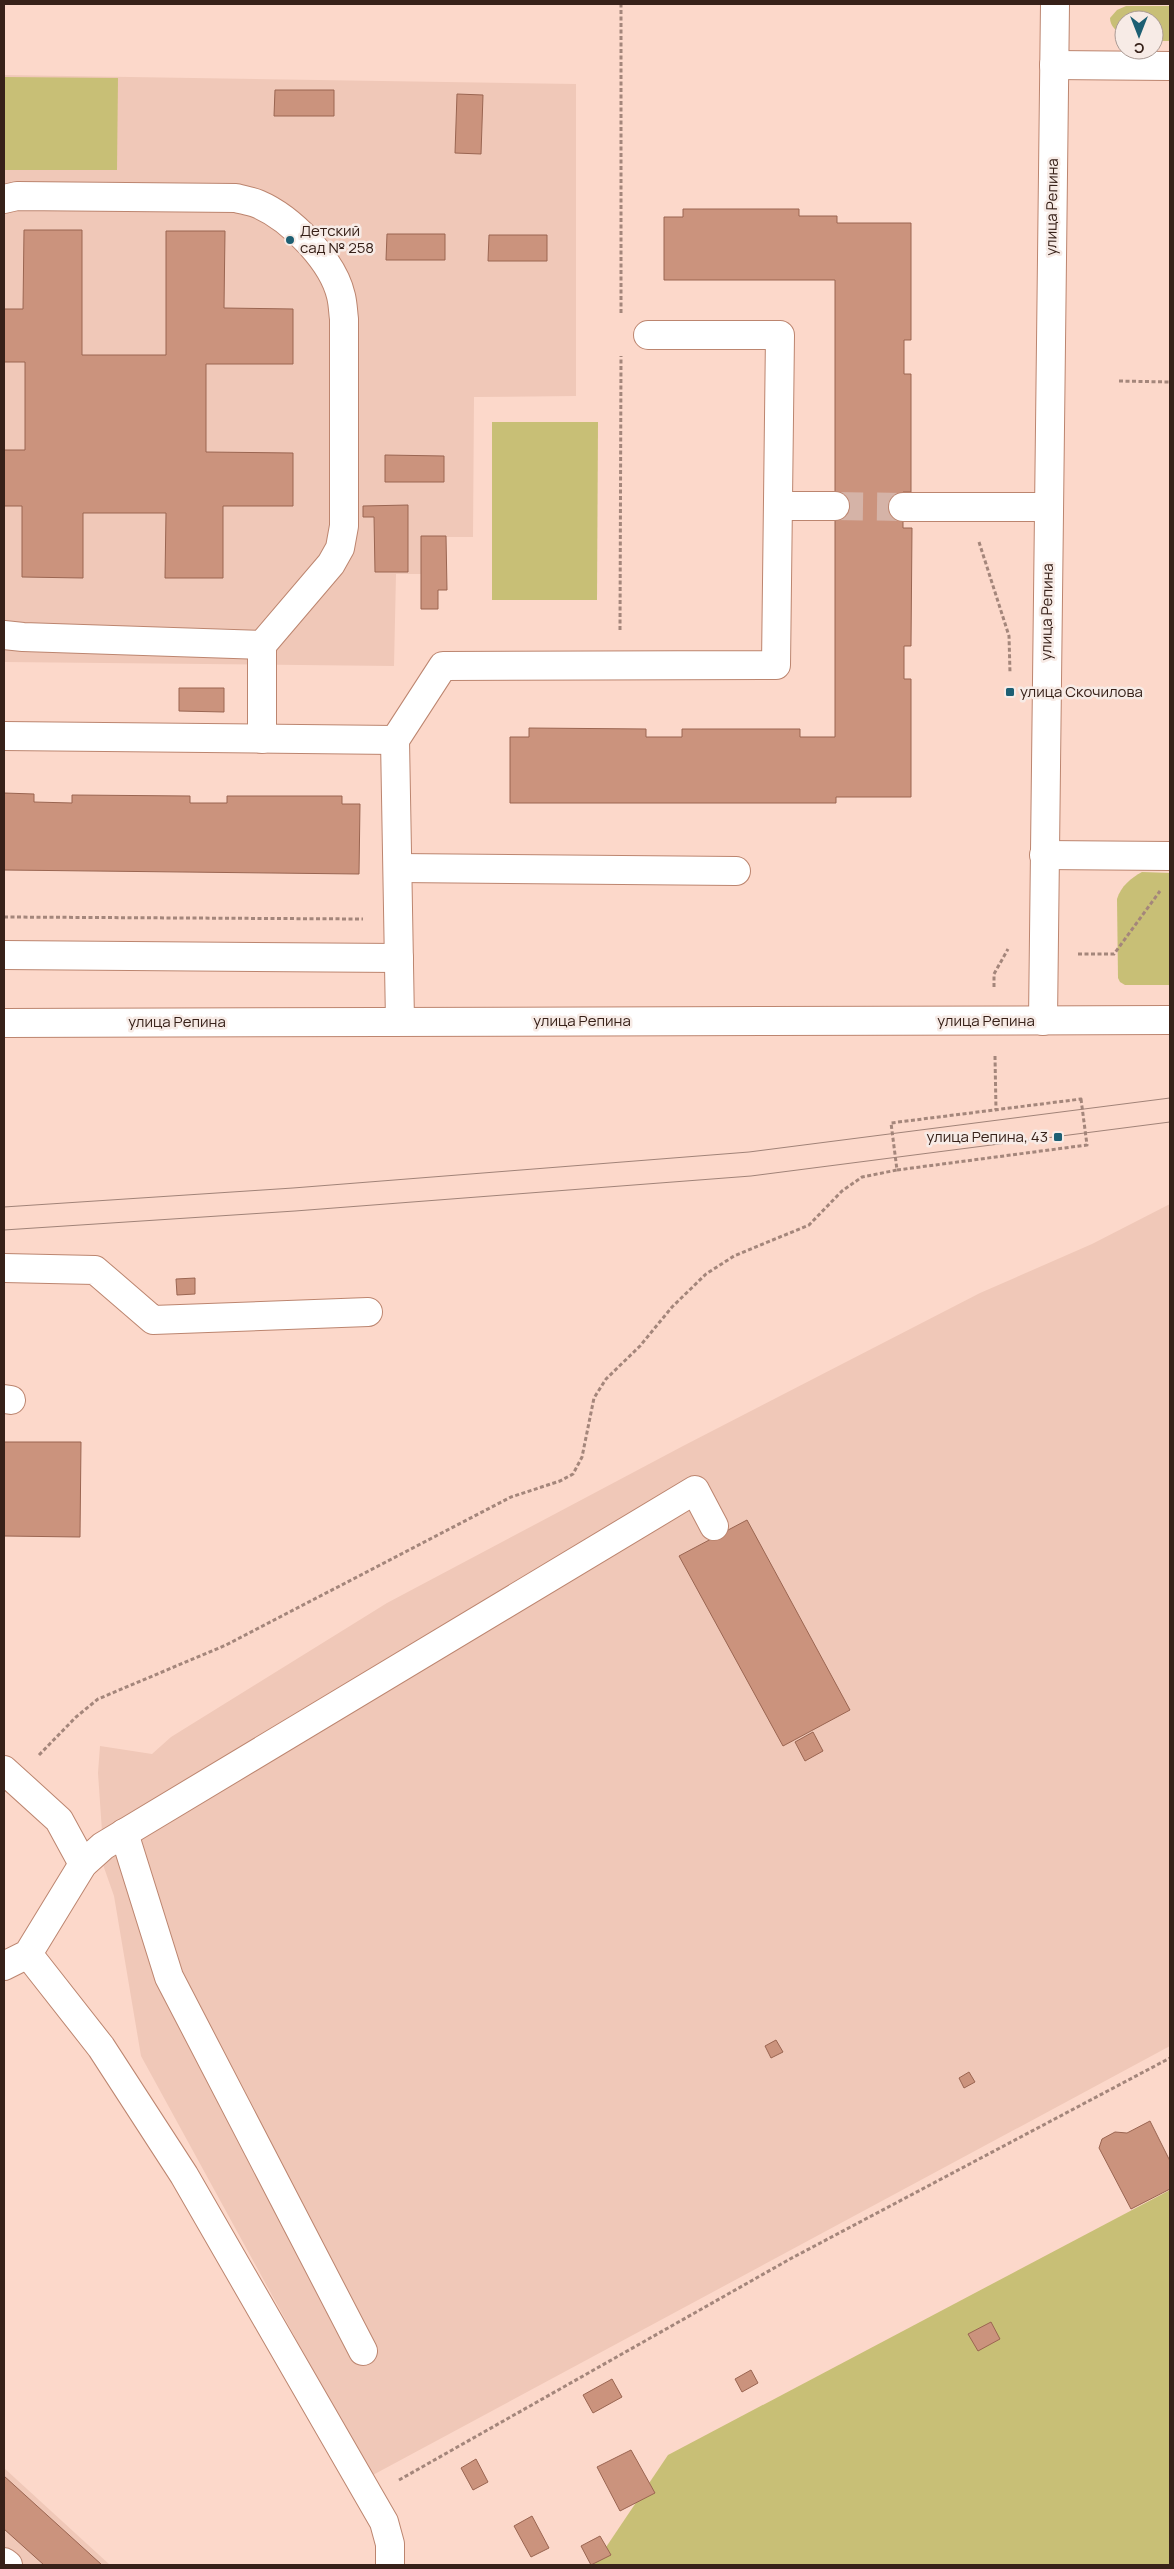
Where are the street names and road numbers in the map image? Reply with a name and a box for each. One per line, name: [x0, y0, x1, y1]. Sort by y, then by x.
street label: улица Репина: [1040, 158, 1063, 256]
street label: улица Репина: [1035, 563, 1058, 661]
street label: улица Репина: [533, 1010, 631, 1031]
street label: улица Репина: [937, 1010, 1035, 1031]
street label: улица Репина: [128, 1011, 226, 1032]

